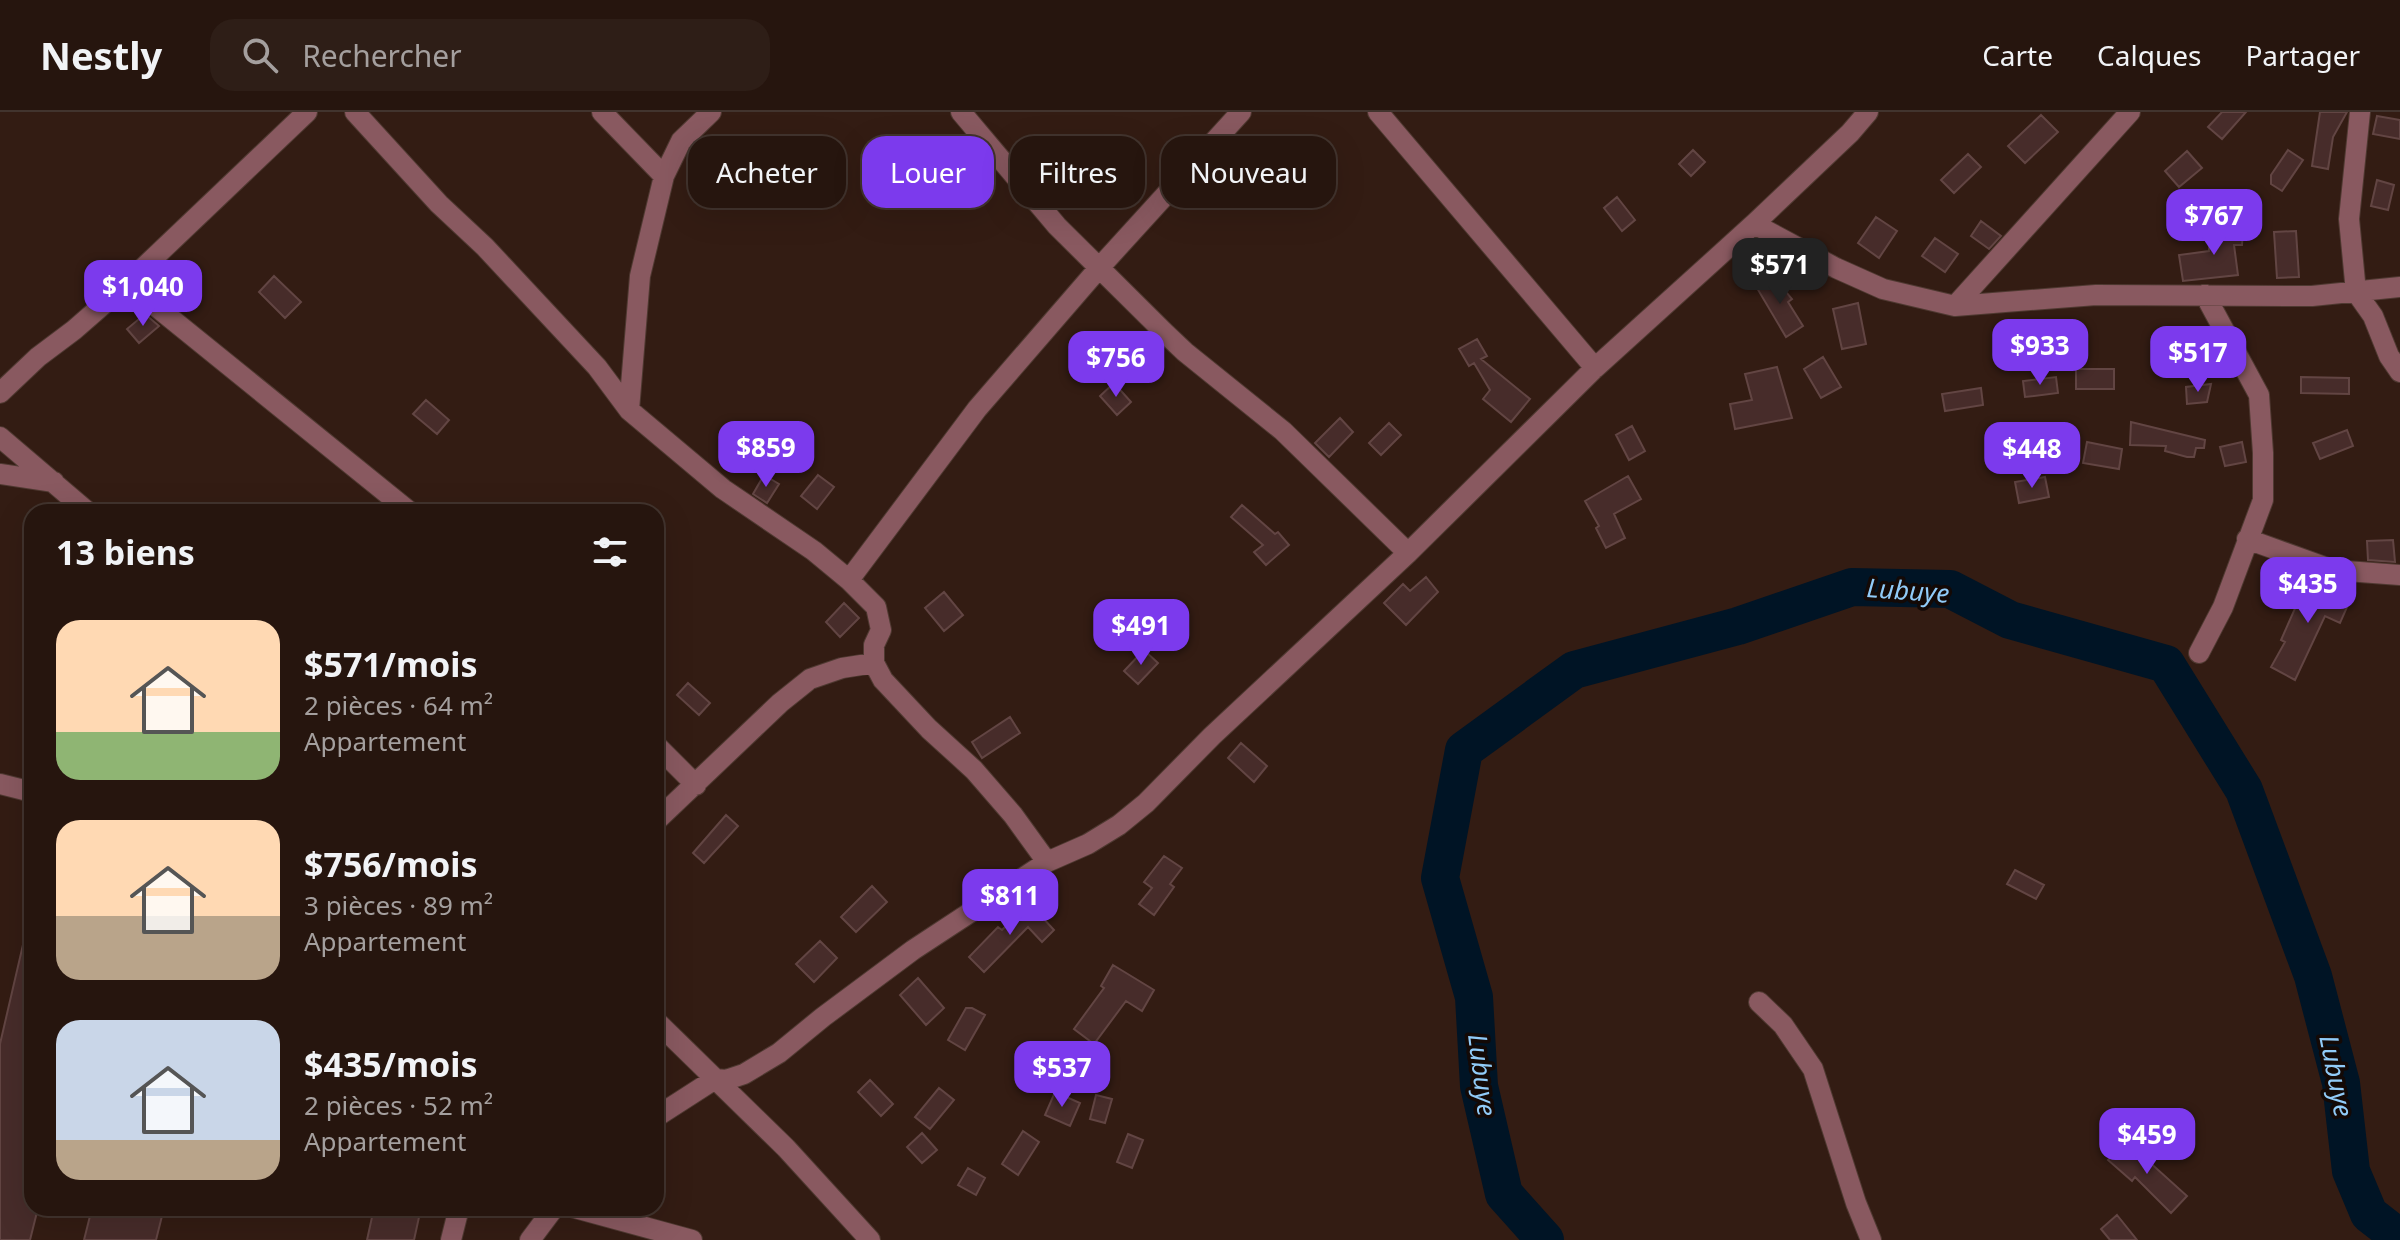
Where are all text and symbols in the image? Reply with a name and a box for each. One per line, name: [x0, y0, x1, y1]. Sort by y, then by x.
search box: [210, 19, 770, 91]
text: Nestly: [40, 29, 162, 81]
icon: search: [238, 33, 282, 77]
text: Rechercher: [302, 35, 462, 76]
text: Carte: [1982, 36, 2053, 74]
text: Calques: [2097, 36, 2201, 74]
text: Partager: [2245, 36, 2360, 74]
chip: Acheter: [688, 136, 846, 208]
chip: Louer: [862, 136, 994, 208]
chip: Filtres: [1010, 136, 1145, 208]
chip: Nouveau: [1161, 136, 1336, 208]
pin: $767: [2167, 189, 2261, 257]
text: $767: [2184, 197, 2244, 233]
pin: $571: [1733, 238, 1827, 306]
text: $571: [1750, 246, 1810, 282]
pin: $1,040: [78, 260, 208, 328]
text: $1,040: [102, 268, 184, 304]
pin: $933: [1993, 319, 2087, 387]
pin: $517: [2151, 326, 2245, 394]
text: $933: [2010, 327, 2070, 363]
pin: $756: [1069, 331, 1163, 399]
text: $517: [2168, 334, 2228, 370]
text: $756: [1086, 339, 1146, 375]
pin: $859: [719, 421, 813, 489]
pin: $448: [1985, 422, 2079, 490]
text: $859: [736, 429, 796, 465]
text: $448: [2002, 430, 2062, 466]
text: 13 biens: [56, 529, 195, 575]
icon: filters: [588, 530, 632, 574]
pin: $435: [2261, 557, 2355, 625]
text: $435: [2278, 565, 2338, 601]
water label: Lubuye: [1866, 569, 1951, 611]
pin: $491: [1094, 599, 1188, 667]
text: $491: [1111, 607, 1171, 643]
text: $571/mois: [304, 641, 478, 687]
icon: home: [120, 652, 216, 748]
text: 2 pièces · 64 m²: [304, 687, 493, 723]
text: Appartement: [304, 723, 466, 759]
text: $756/mois: [304, 841, 478, 887]
icon: home: [120, 852, 216, 948]
pin: $811: [963, 869, 1057, 937]
text: $811: [980, 877, 1040, 913]
text: 3 pièces · 89 m²: [304, 887, 493, 923]
text: Appartement: [304, 923, 466, 959]
water label: Lubuye: [1460, 1032, 1506, 1118]
water label: Lubuye: [2311, 1032, 2363, 1120]
text: $435/mois: [304, 1041, 478, 1087]
pin: $537: [1015, 1041, 1109, 1109]
text: $537: [1032, 1049, 1092, 1085]
icon: home: [120, 1052, 216, 1148]
text: 2 pièces · 52 m²: [304, 1087, 493, 1123]
pin: $459: [2100, 1108, 2194, 1176]
text: $459: [2117, 1116, 2177, 1152]
text: Appartement: [304, 1123, 466, 1159]

